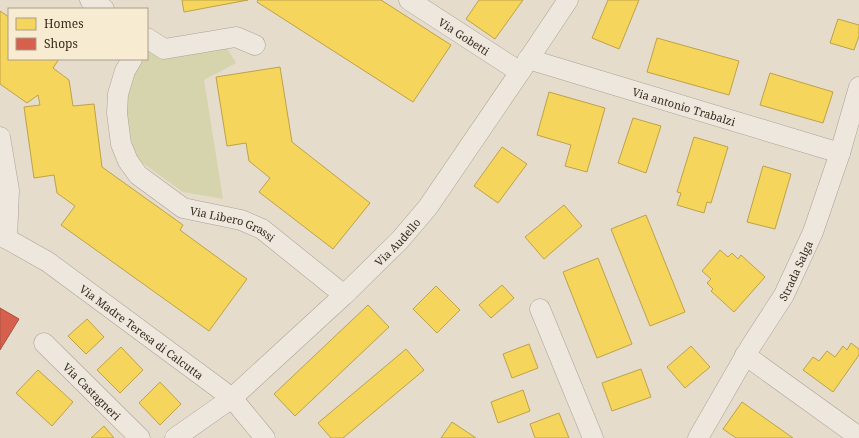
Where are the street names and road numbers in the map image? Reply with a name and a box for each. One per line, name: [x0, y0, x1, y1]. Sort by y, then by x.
street label: Via Gobetti: [436, 14, 493, 58]
street label: Via antonio Trabalzi: [631, 83, 738, 129]
street label: Via Libero Grassi: [189, 202, 279, 245]
street label: Via Audello: [371, 215, 423, 269]
street label: Strada Salga: [775, 238, 816, 303]
street label: Via Madre Teresa di Calcutta: [77, 281, 207, 382]
street label: Via Castagneri: [60, 359, 125, 423]

